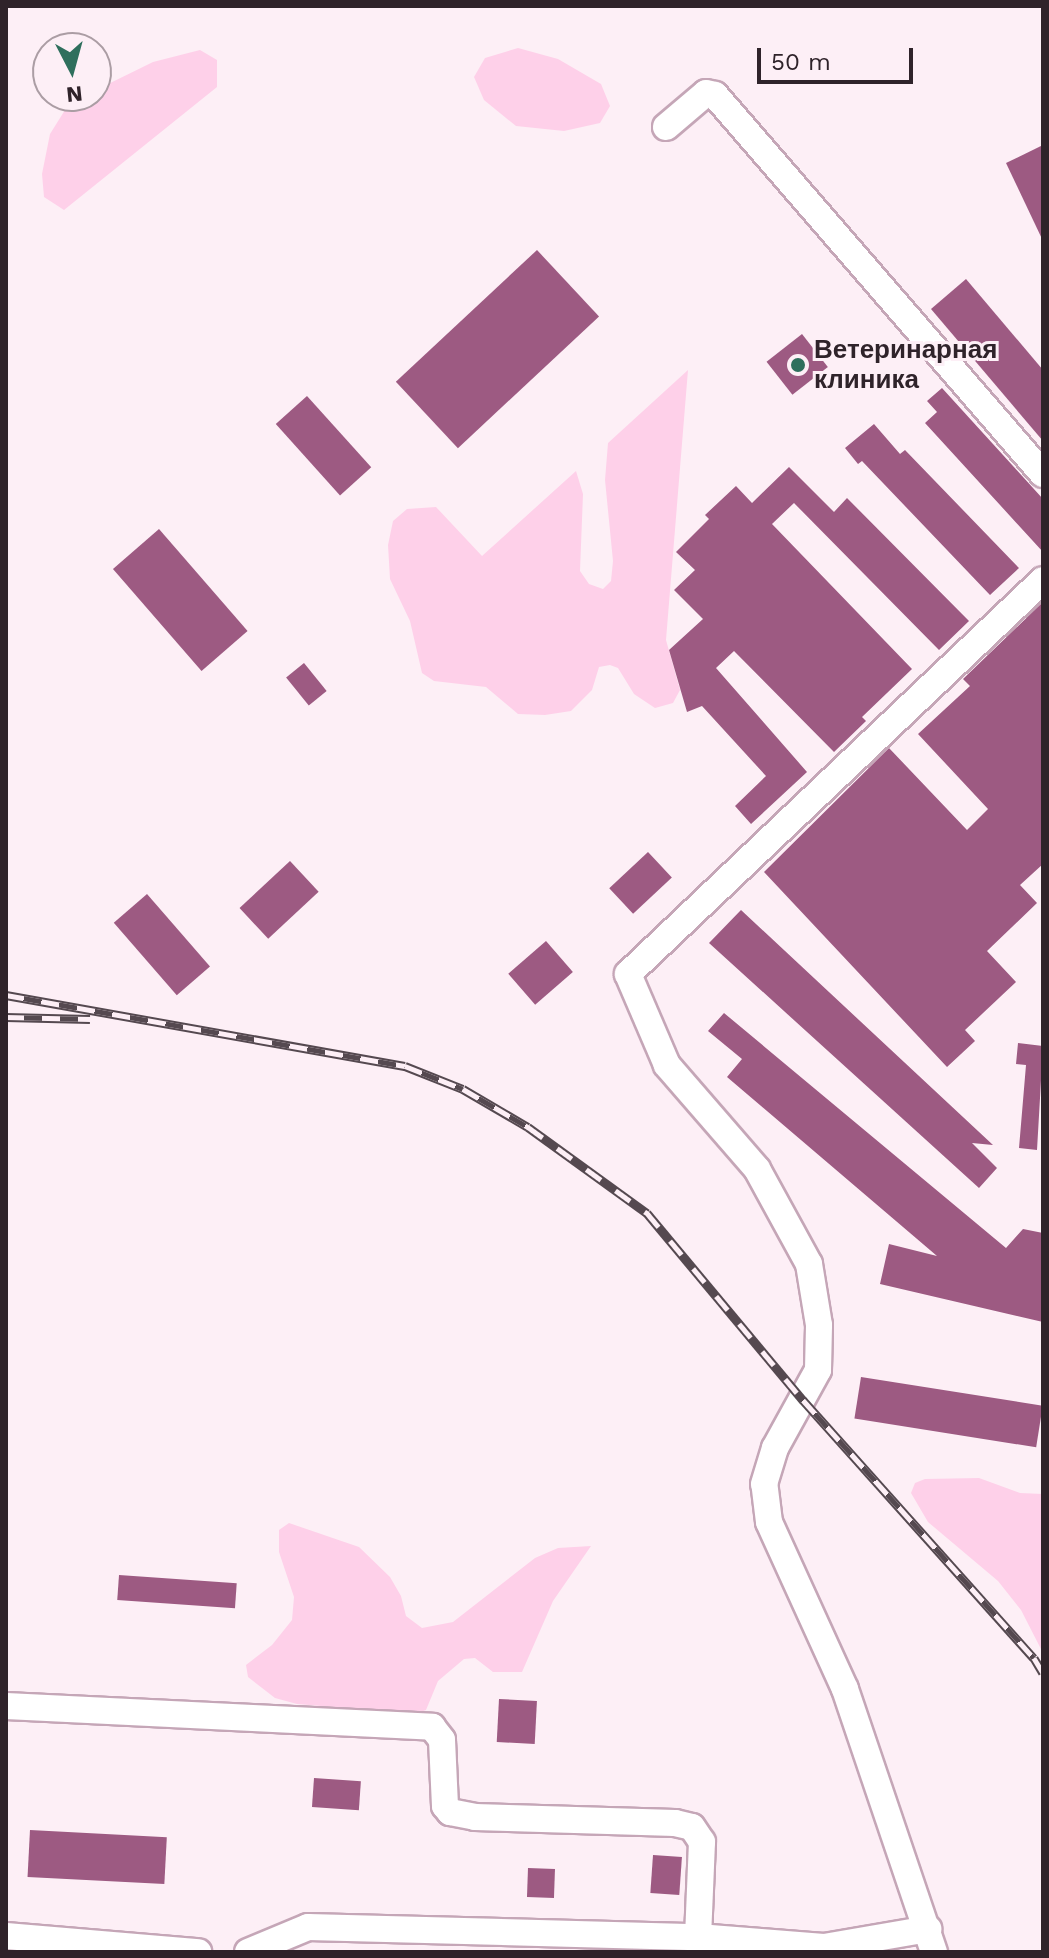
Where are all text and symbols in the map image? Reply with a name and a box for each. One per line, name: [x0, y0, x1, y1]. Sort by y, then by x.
north arrow: [32, 32, 112, 112]
scale bar: [761, 32, 917, 82]
text: 50 m: [771, 48, 831, 76]
text: N: [65, 81, 84, 108]
place label: Ветеринарная клиника: [814, 334, 997, 396]
marker: Ветеринарная клиника: [789, 356, 807, 374]

